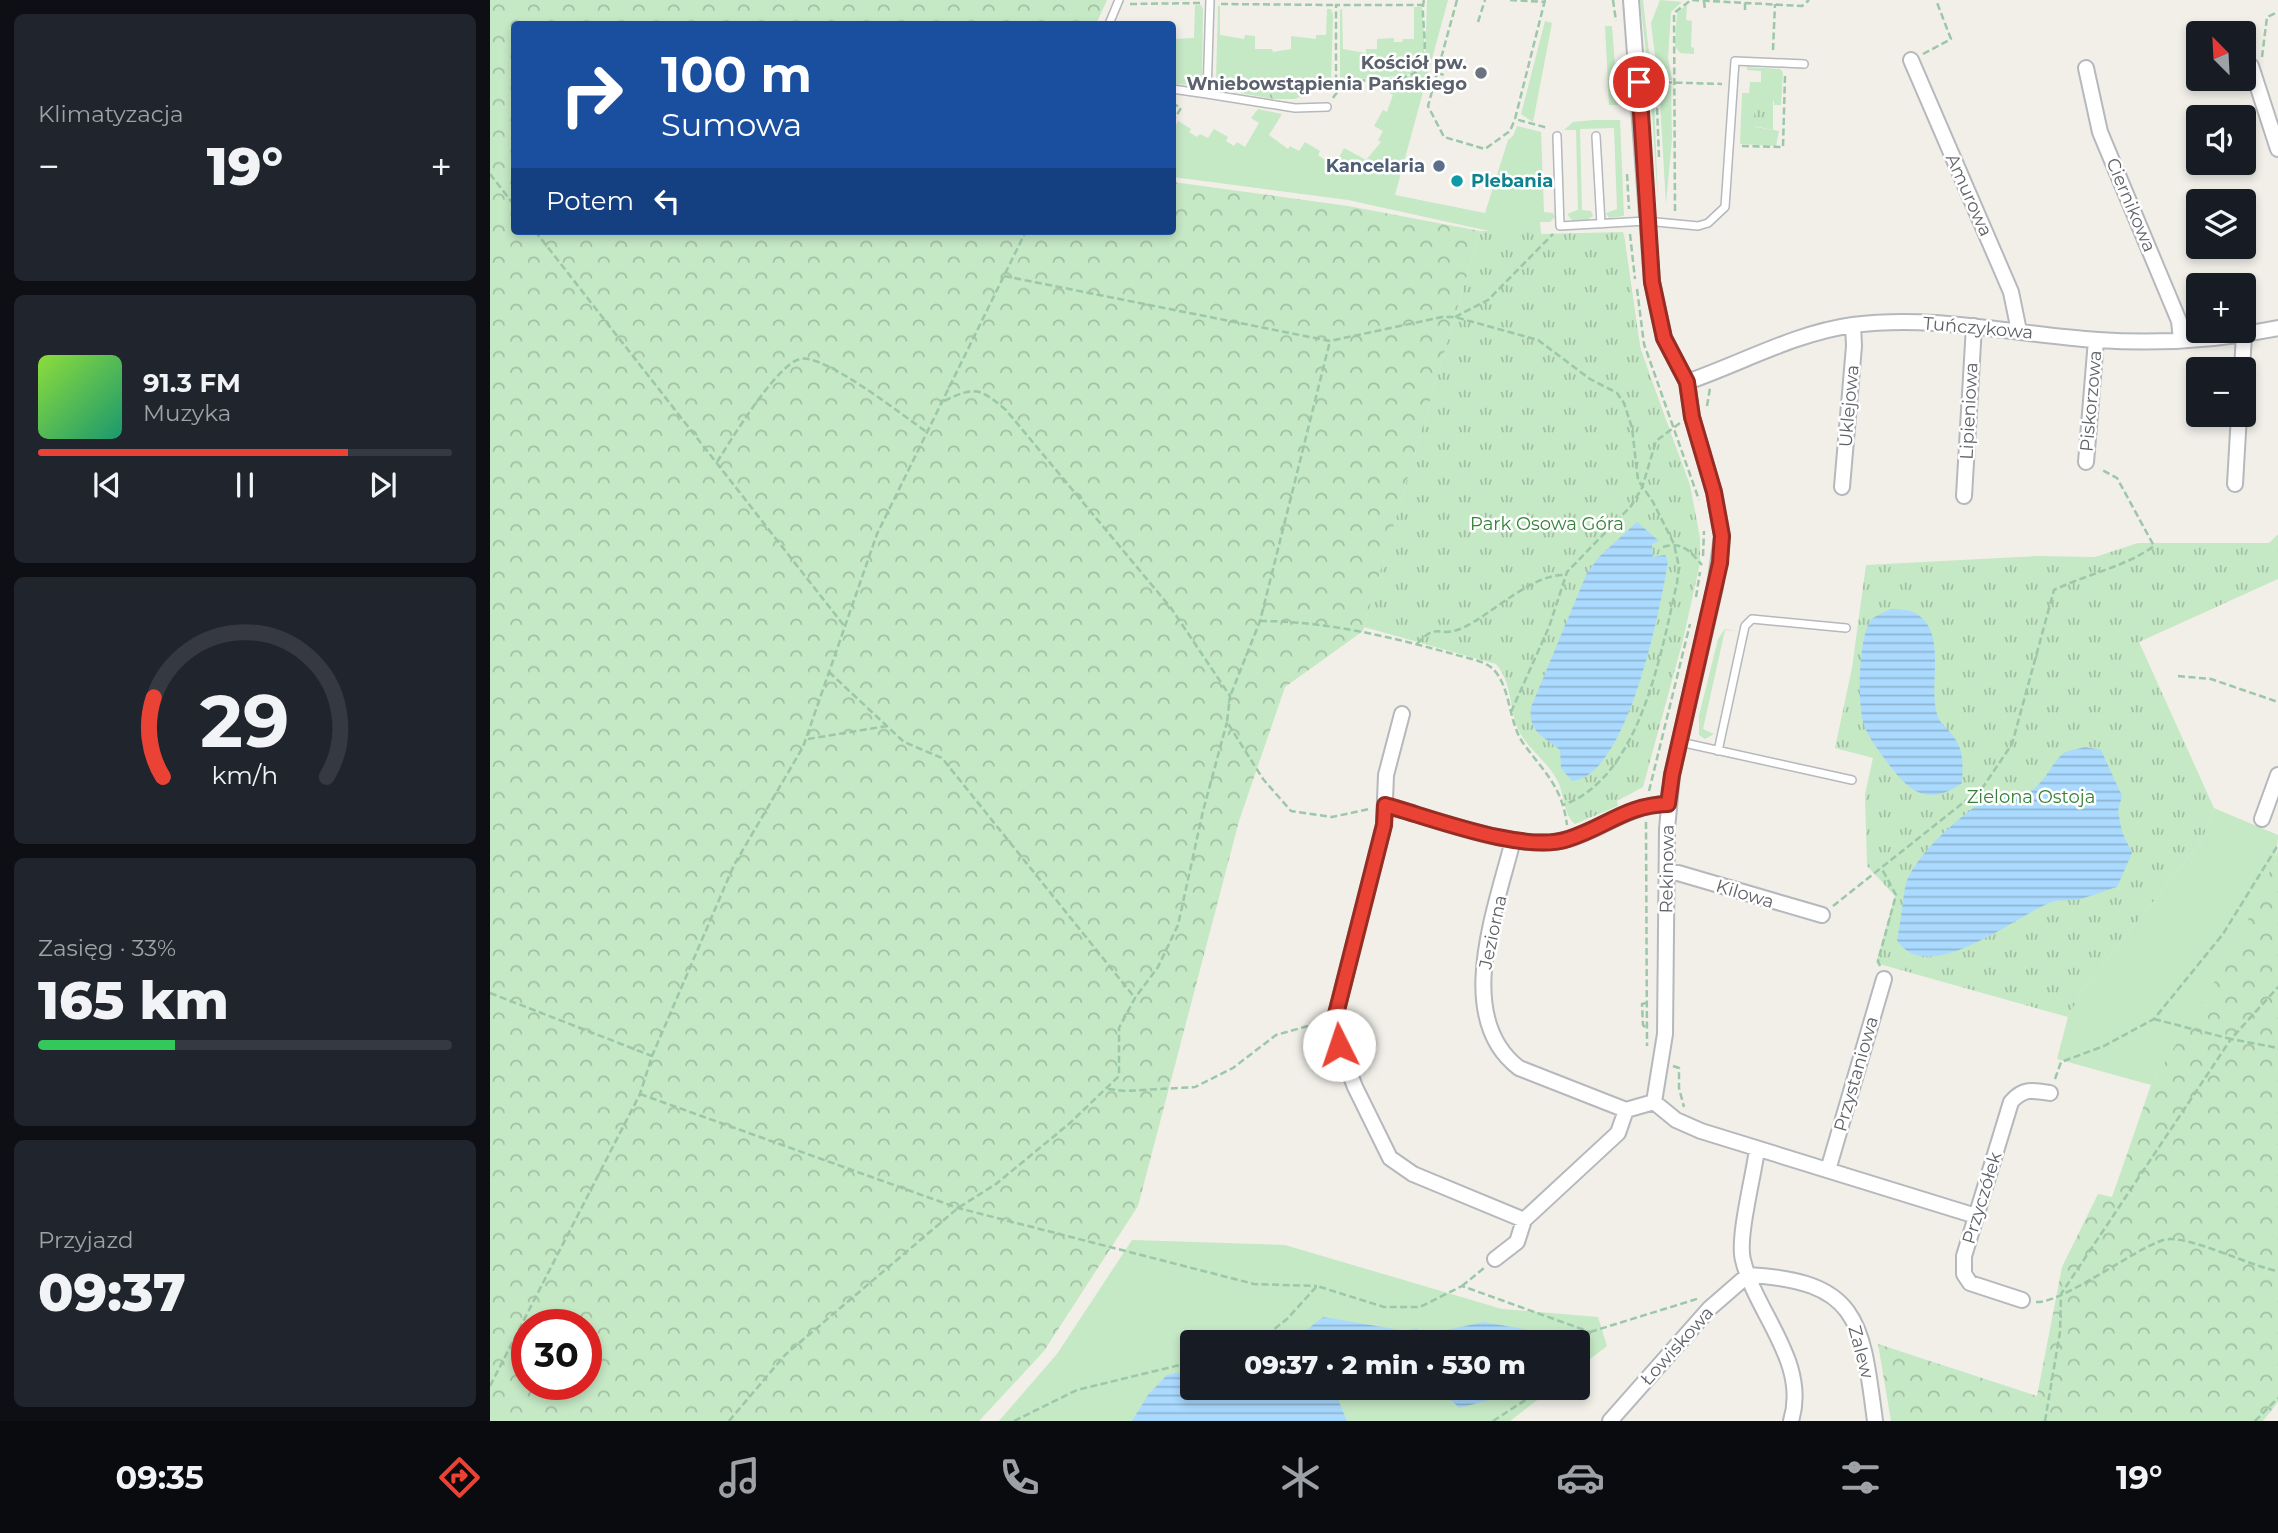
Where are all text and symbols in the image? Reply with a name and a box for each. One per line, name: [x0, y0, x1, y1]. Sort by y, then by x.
north arrow: [2186, 21, 2256, 91]
map controls: [2186, 21, 2256, 427]
text: 100 m: [661, 45, 812, 104]
icon: right: [546, 49, 637, 140]
place label: Kościół pw. Wniebowstąpienia Pańskiego: [1186, 52, 1467, 95]
pin: [1609, 52, 1669, 112]
icon: arrive: [1620, 63, 1658, 101]
marker: Kościół pw. Wniebowstąpienia Pańskiego: [1473, 65, 1489, 81]
text: Klimatyzacja: [38, 100, 184, 128]
text: Sumowa: [661, 105, 802, 144]
button: sound: [2186, 105, 2256, 175]
text: 19°: [207, 135, 283, 198]
text: −: [38, 143, 60, 190]
text: +: [430, 143, 452, 190]
street label: Amurowa: [1941, 150, 1997, 240]
place label: Kancelaria: [1326, 155, 1425, 177]
street label: Ciernikowa: [2101, 155, 2161, 255]
marker: Kancelaria: [1431, 158, 1447, 174]
place label: Plebania: [1471, 170, 1553, 192]
marker: Plebania: [1449, 173, 1465, 189]
icon: left: [648, 182, 686, 220]
text: Potem: [546, 185, 634, 217]
button: layers: [2186, 189, 2256, 259]
button: +: [2186, 273, 2256, 343]
street label: Tuńczykowa: [1922, 312, 2034, 344]
street label: Piskorzowa: [2076, 349, 2106, 453]
button: −: [2186, 357, 2256, 427]
street label: Lipieniowa: [1955, 362, 1983, 460]
street label: Uklejowa: [1834, 364, 1864, 448]
text: 91.3 FM: [143, 367, 241, 399]
text: Muzyka: [143, 399, 231, 427]
icon: previous: [88, 466, 126, 504]
icon: pause: [226, 466, 264, 504]
icon: next: [364, 466, 402, 504]
park label: Park Osowa Góra: [1470, 513, 1624, 535]
text: 29: [200, 677, 290, 765]
text: km/h: [212, 759, 278, 789]
park label: Zielona Ostoja: [1967, 786, 2095, 808]
street label: Rekinowa: [1655, 824, 1679, 914]
street label: Kilowa: [1713, 875, 1777, 913]
street label: Jeziorna: [1474, 893, 1512, 972]
text: Zasięg · 33%: [38, 934, 176, 962]
text: 165 km: [38, 969, 229, 1032]
position arrow: [1302, 1008, 1376, 1082]
street label: Przystaniowa: [1829, 1014, 1883, 1134]
street label: Przyczółek: [1958, 1149, 2006, 1247]
text: Przyjazd: [38, 1226, 134, 1254]
text: 09:37: [38, 1261, 186, 1324]
street label: Łowiskowa: [1636, 1302, 1718, 1390]
speed limit sign: 30: [511, 1309, 602, 1400]
street label: Zalew: [1843, 1323, 1879, 1381]
text: 09:37 · 2 min · 530 m: [1244, 1349, 1526, 1381]
icon: directions: [435, 1453, 484, 1502]
icon: music: [715, 1453, 764, 1502]
icon: phone: [995, 1453, 1044, 1502]
icon: climate: [1276, 1453, 1325, 1502]
icon: car: [1556, 1453, 1605, 1502]
icon: filters: [1836, 1453, 1885, 1502]
text: 09:35: [116, 1458, 204, 1497]
text: 19°: [2116, 1458, 2162, 1497]

